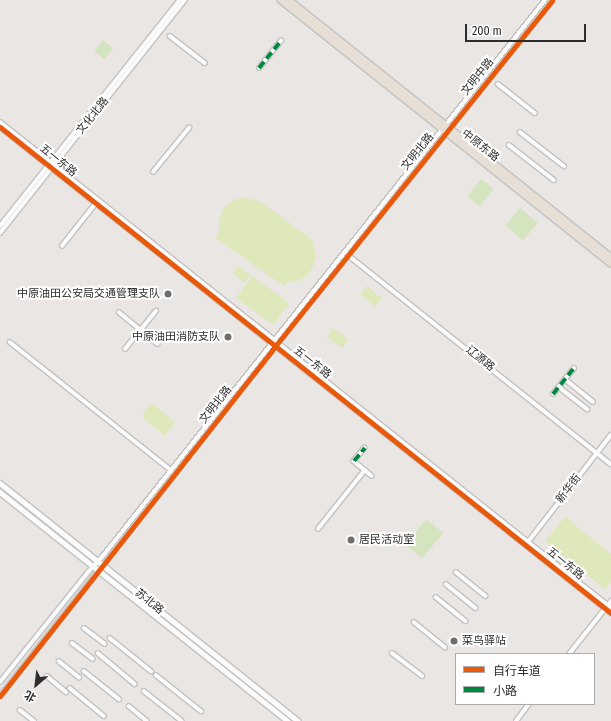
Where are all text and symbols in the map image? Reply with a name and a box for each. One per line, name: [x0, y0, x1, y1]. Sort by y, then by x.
scale bar: [467, 16, 588, 42]
text: 200 m: [472, 24, 502, 38]
street label: 文明中路: [459, 56, 497, 98]
street label: 文化北路: [74, 95, 112, 137]
street label: 中原东路: [459, 127, 501, 165]
street label: 文明北路: [399, 131, 437, 173]
street label: 五一东路: [37, 142, 79, 180]
place label: 中原油田公安局交通管理支队: [17, 287, 160, 301]
marker: 中原油田公安局交通管理支队: [163, 289, 173, 299]
place label: 中原油田消防支队: [132, 330, 220, 344]
marker: 中原油田消防支队: [223, 332, 233, 342]
street label: 辽源路: [463, 343, 497, 375]
street label: 五一东路: [291, 344, 333, 382]
street label: 文明北路: [197, 384, 235, 426]
street label: 新华街: [554, 472, 584, 506]
place label: 居民活动室: [359, 533, 414, 547]
marker: 居民活动室: [346, 535, 356, 545]
street label: 五一东路: [544, 545, 586, 583]
street label: 苏北路: [132, 586, 166, 618]
place label: 菜鸟驿站: [462, 634, 506, 648]
marker: 菜鸟驿站: [449, 636, 459, 646]
legend: [455, 653, 595, 705]
text: 自行车道: [493, 664, 541, 678]
north arrow: [16, 665, 56, 705]
text: 小路: [493, 684, 517, 698]
text: 北: [22, 688, 38, 704]

